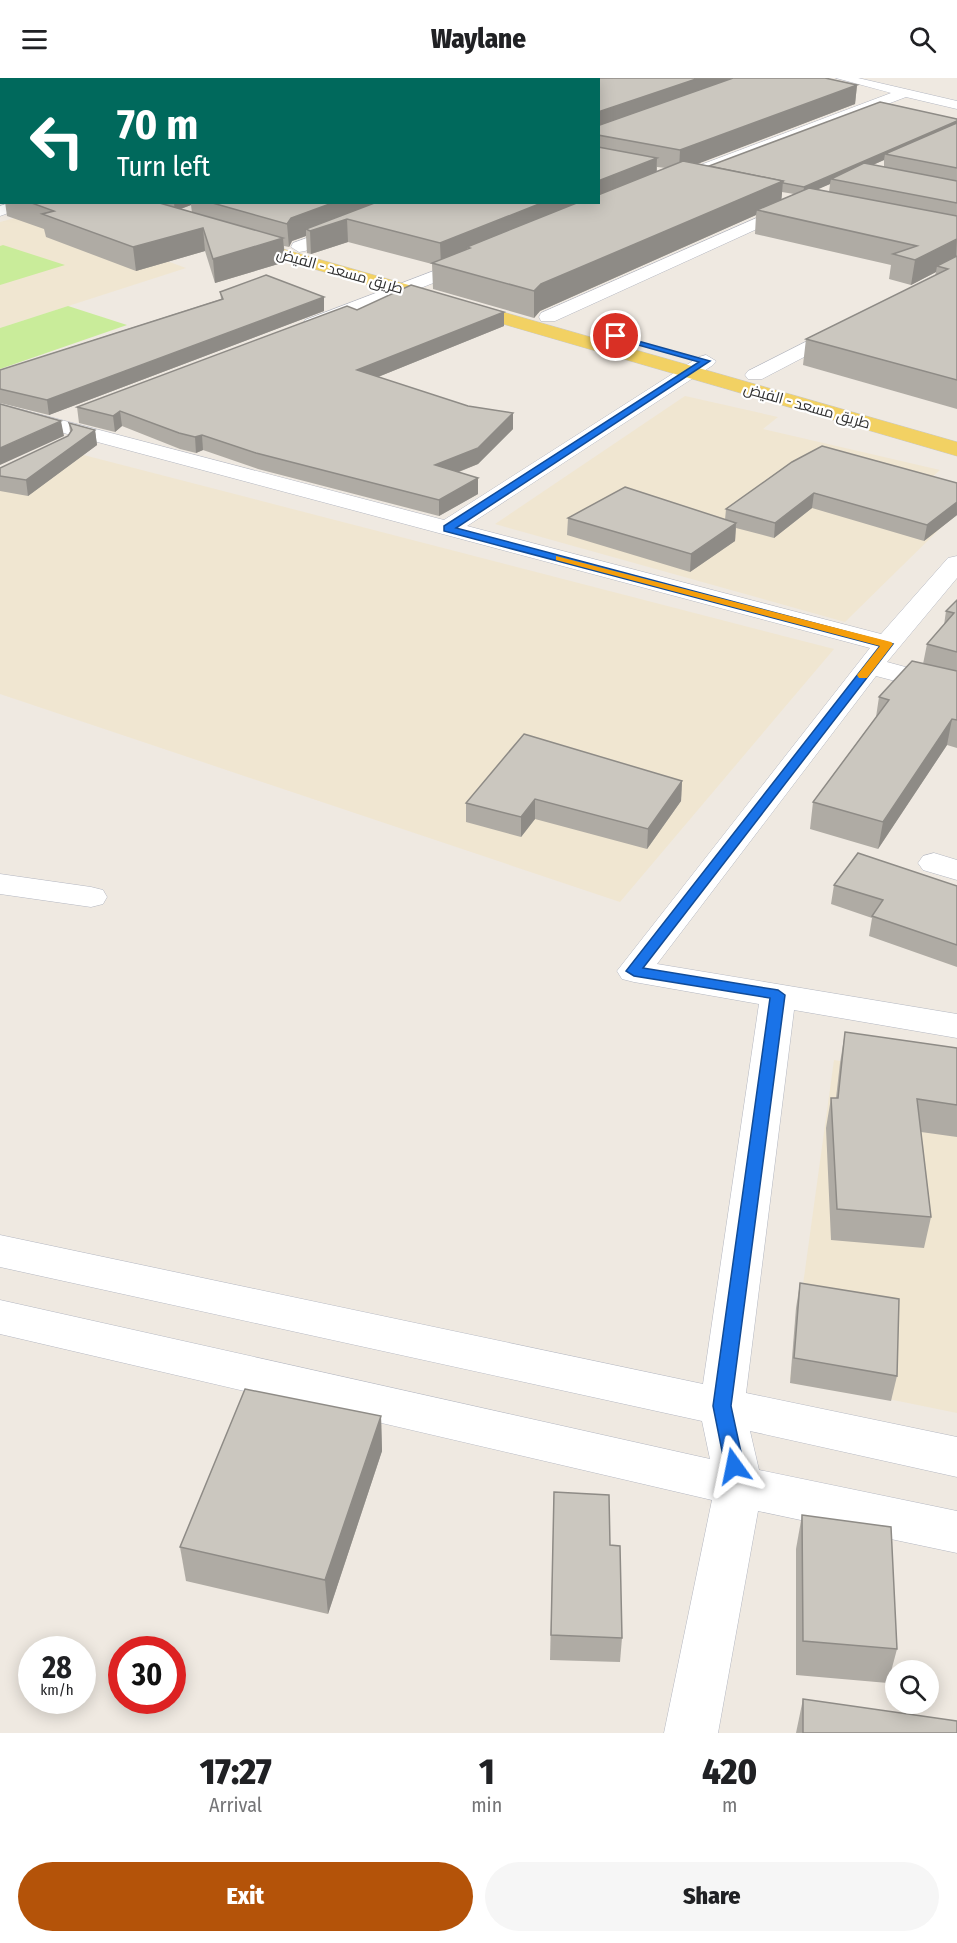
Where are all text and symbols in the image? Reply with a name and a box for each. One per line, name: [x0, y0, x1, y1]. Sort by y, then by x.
icon: menu: [18, 23, 51, 56]
text: Waylane: [431, 23, 526, 55]
icon: search: [906, 23, 939, 56]
text: 70 m: [117, 100, 198, 150]
icon: left: [18, 102, 96, 180]
text: Turn left: [117, 151, 210, 183]
street label: طريق مسعد - الفيض: [274, 244, 405, 299]
pin: [590, 310, 641, 361]
icon: arrive: [599, 319, 632, 352]
street label: طريق مسعد - الفيض: [741, 379, 872, 434]
position arrow: [702, 1434, 766, 1498]
speed limit sign: 30: [108, 1636, 186, 1714]
text: 28: [42, 1650, 72, 1686]
map controls: [885, 1660, 939, 1714]
button: search: [885, 1660, 939, 1714]
text: km/h: [40, 1681, 74, 1699]
text: 17:27: [200, 1750, 272, 1794]
text: 1: [479, 1750, 495, 1794]
text: 420: [702, 1750, 757, 1794]
text: Arrival: [209, 1793, 262, 1817]
text: min: [471, 1793, 502, 1817]
text: m: [722, 1793, 737, 1817]
button: Exit: [18, 1862, 473, 1931]
button: Share: [485, 1862, 939, 1931]

